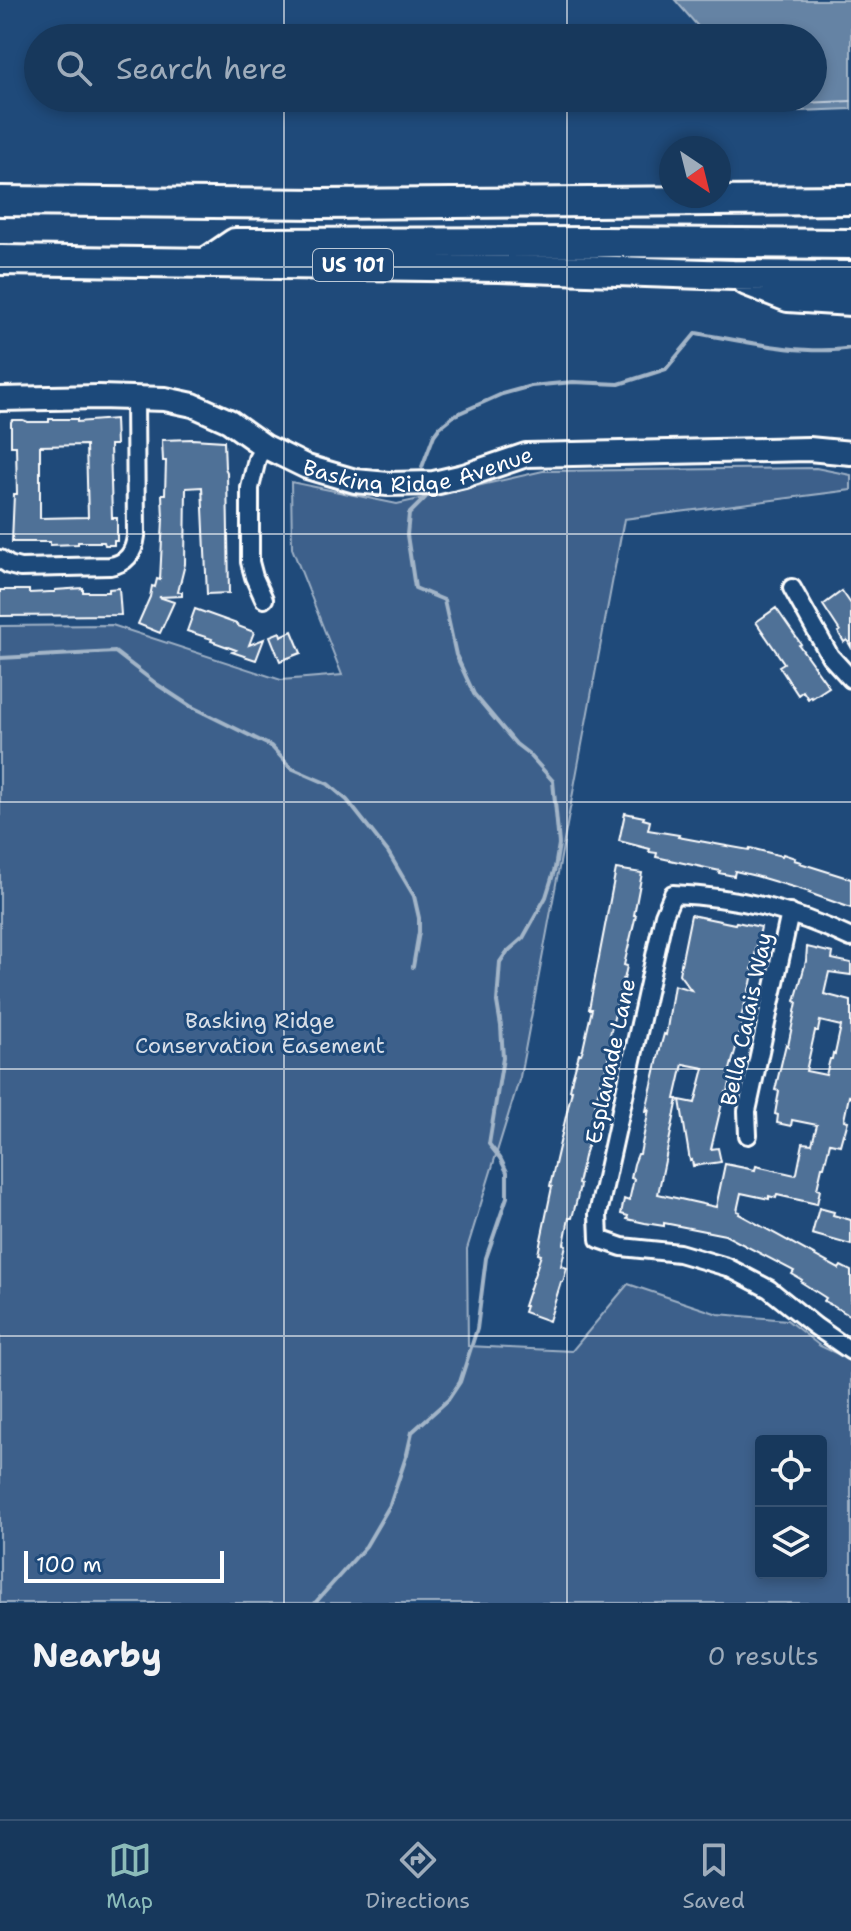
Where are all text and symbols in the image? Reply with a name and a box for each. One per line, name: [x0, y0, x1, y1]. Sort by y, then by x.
search box: [24, 24, 827, 112]
icon: search: [52, 46, 96, 90]
text: Search here: [116, 48, 287, 89]
north arrow: [659, 136, 731, 208]
road number: US 101: [313, 249, 393, 281]
street label: Basking Ridge Avenue: [299, 440, 537, 499]
street label: Bella Calais Way: [714, 930, 779, 1109]
street label: Esplanade Lane: [579, 976, 642, 1146]
park label: Basking Ridge Conservation Easement: [135, 1006, 385, 1060]
map controls: [755, 1435, 827, 1579]
button: locate: [755, 1435, 827, 1507]
button: layers: [755, 1507, 827, 1579]
scale bar: [24, 1547, 224, 1583]
text: 100 m: [36, 1550, 102, 1579]
text: Nearby: [32, 1632, 162, 1678]
text: 0 results: [707, 1638, 819, 1673]
tab: Map: [106, 1838, 153, 1915]
tab: Directions: [365, 1838, 470, 1915]
tab: Saved: [682, 1838, 745, 1915]

